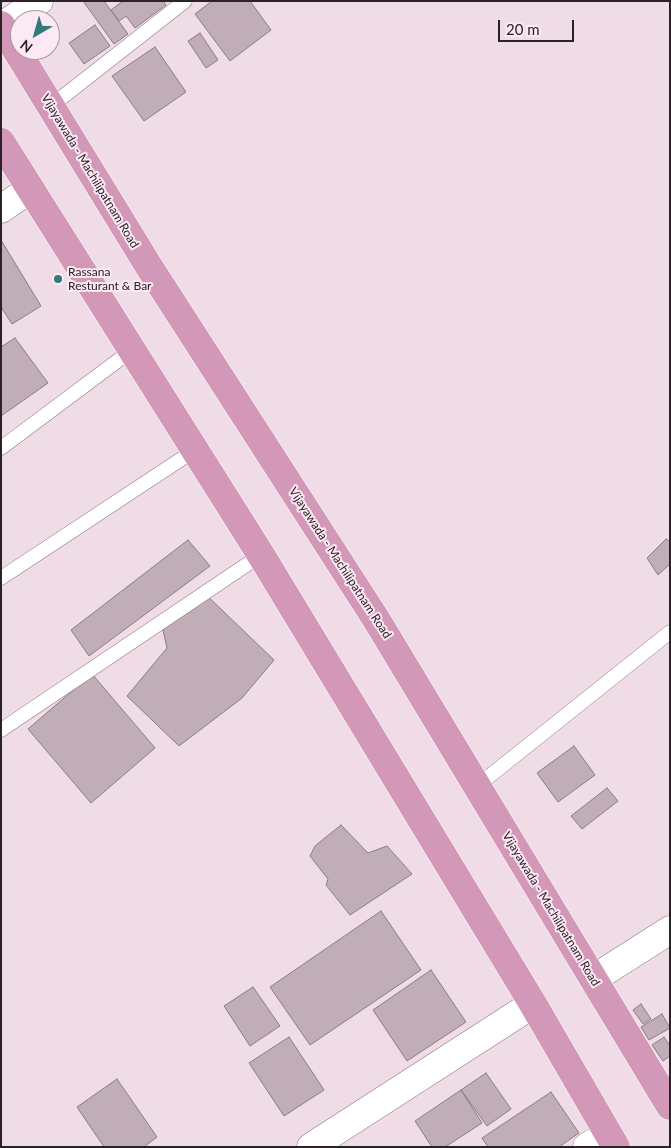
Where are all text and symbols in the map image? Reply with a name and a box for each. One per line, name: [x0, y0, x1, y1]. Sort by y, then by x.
north arrow: [10, 10, 60, 60]
scale bar: [501, 10, 577, 42]
text: 20 m: [506, 20, 540, 38]
text: N: [17, 36, 36, 56]
street label: Vijayawada - Machilipatnam Road: [38, 91, 142, 251]
place label: Rassana Resturant & Bar: [68, 265, 151, 293]
marker: Rassana Resturant & Bar: [52, 273, 64, 285]
street label: Vijayawada - Machilipatnam Road: [286, 485, 394, 641]
street label: Vijayawada - Machilipatnam Road: [499, 829, 603, 989]

